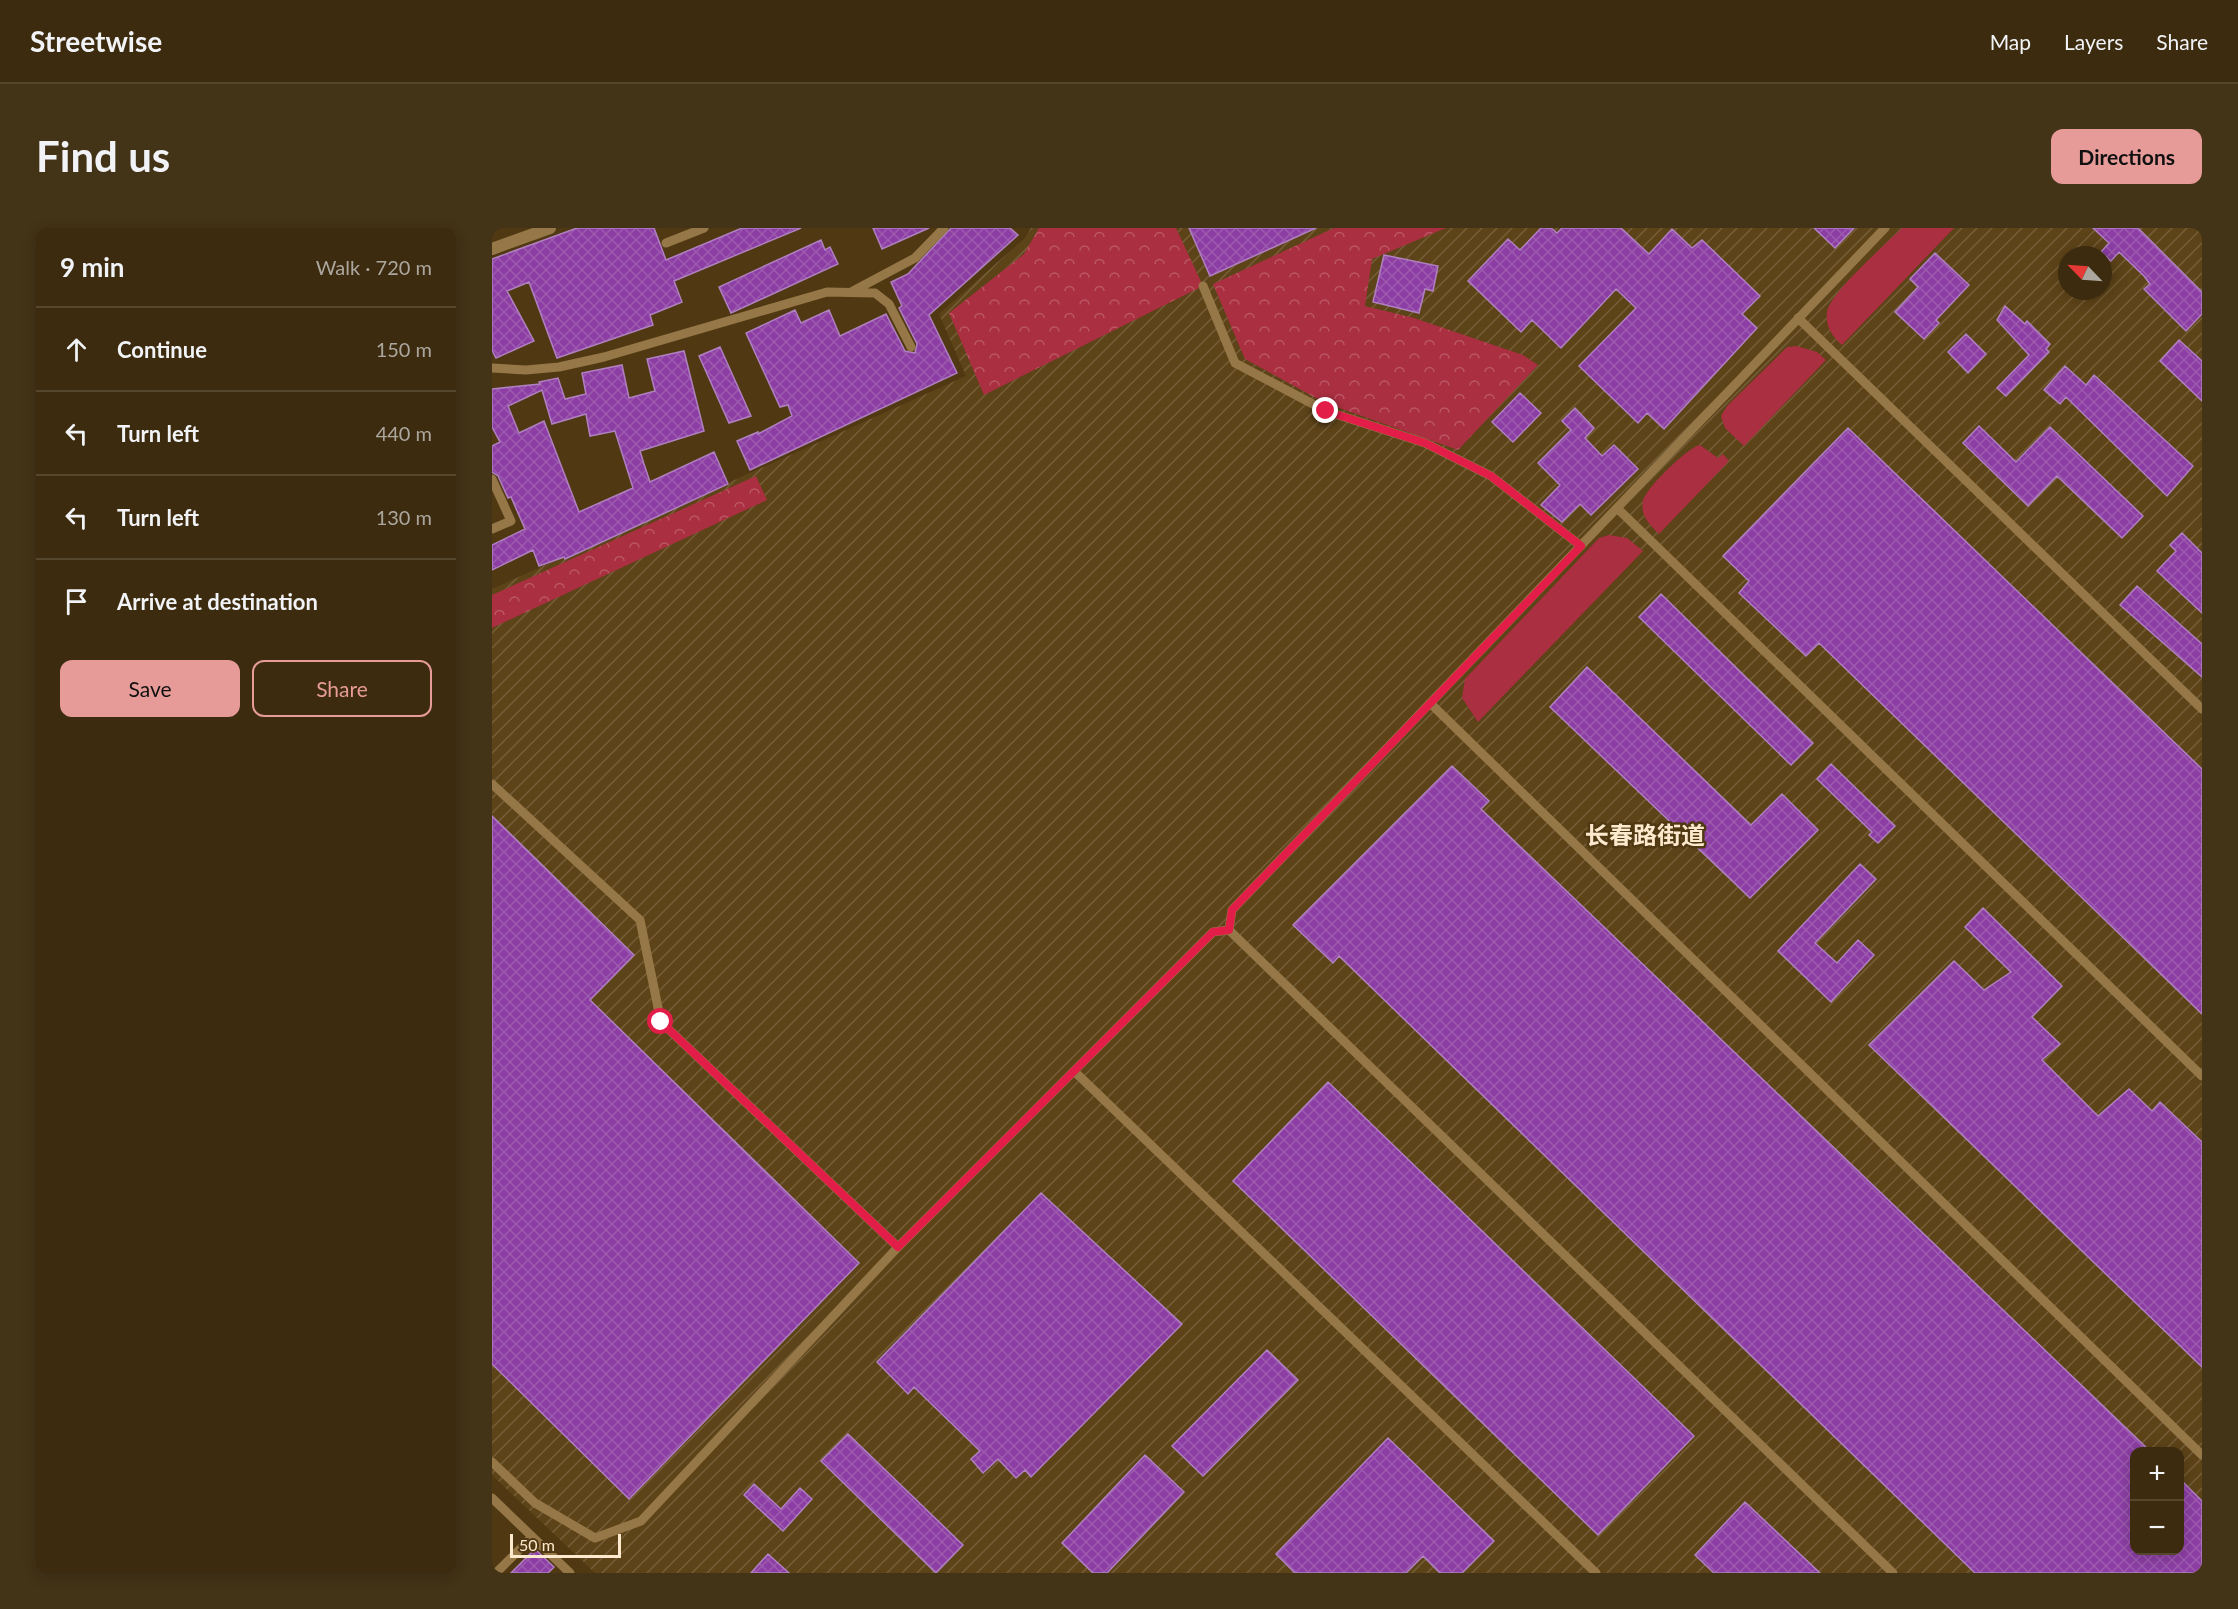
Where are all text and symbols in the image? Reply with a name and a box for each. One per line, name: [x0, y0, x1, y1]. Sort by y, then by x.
text: Streetwise: [30, 24, 162, 58]
text: Map: [1990, 29, 2031, 54]
text: Layers: [2064, 29, 2123, 54]
text: Share: [2156, 29, 2208, 54]
button: Directions: [2051, 129, 2202, 184]
text: Find us: [36, 131, 170, 181]
north arrow: [2058, 246, 2112, 300]
text: 9 min: [60, 251, 124, 283]
text: Walk · 720 m: [316, 255, 432, 279]
icon: ahead: [60, 333, 93, 366]
text: Continue: [117, 336, 207, 363]
text: 150 m: [376, 337, 432, 361]
route end: [1312, 397, 1338, 423]
icon: left: [60, 417, 93, 450]
text: Turn left: [117, 420, 199, 447]
text: 440 m: [376, 421, 432, 445]
icon: left: [60, 501, 93, 534]
text: Turn left: [117, 504, 199, 531]
text: 130 m: [376, 505, 432, 529]
icon: arrive: [60, 585, 93, 618]
text: Arrive at destination: [117, 588, 318, 615]
button: Save: [60, 660, 240, 717]
button: Share: [252, 660, 432, 717]
district label: 长春路街道: [1585, 820, 1705, 849]
route start: [647, 1008, 673, 1034]
map controls: [2130, 1447, 2184, 1555]
button: +: [2130, 1447, 2184, 1501]
button: −: [2130, 1501, 2184, 1555]
scale bar: [510, 1531, 621, 1558]
text: 50 m: [519, 1535, 555, 1554]

